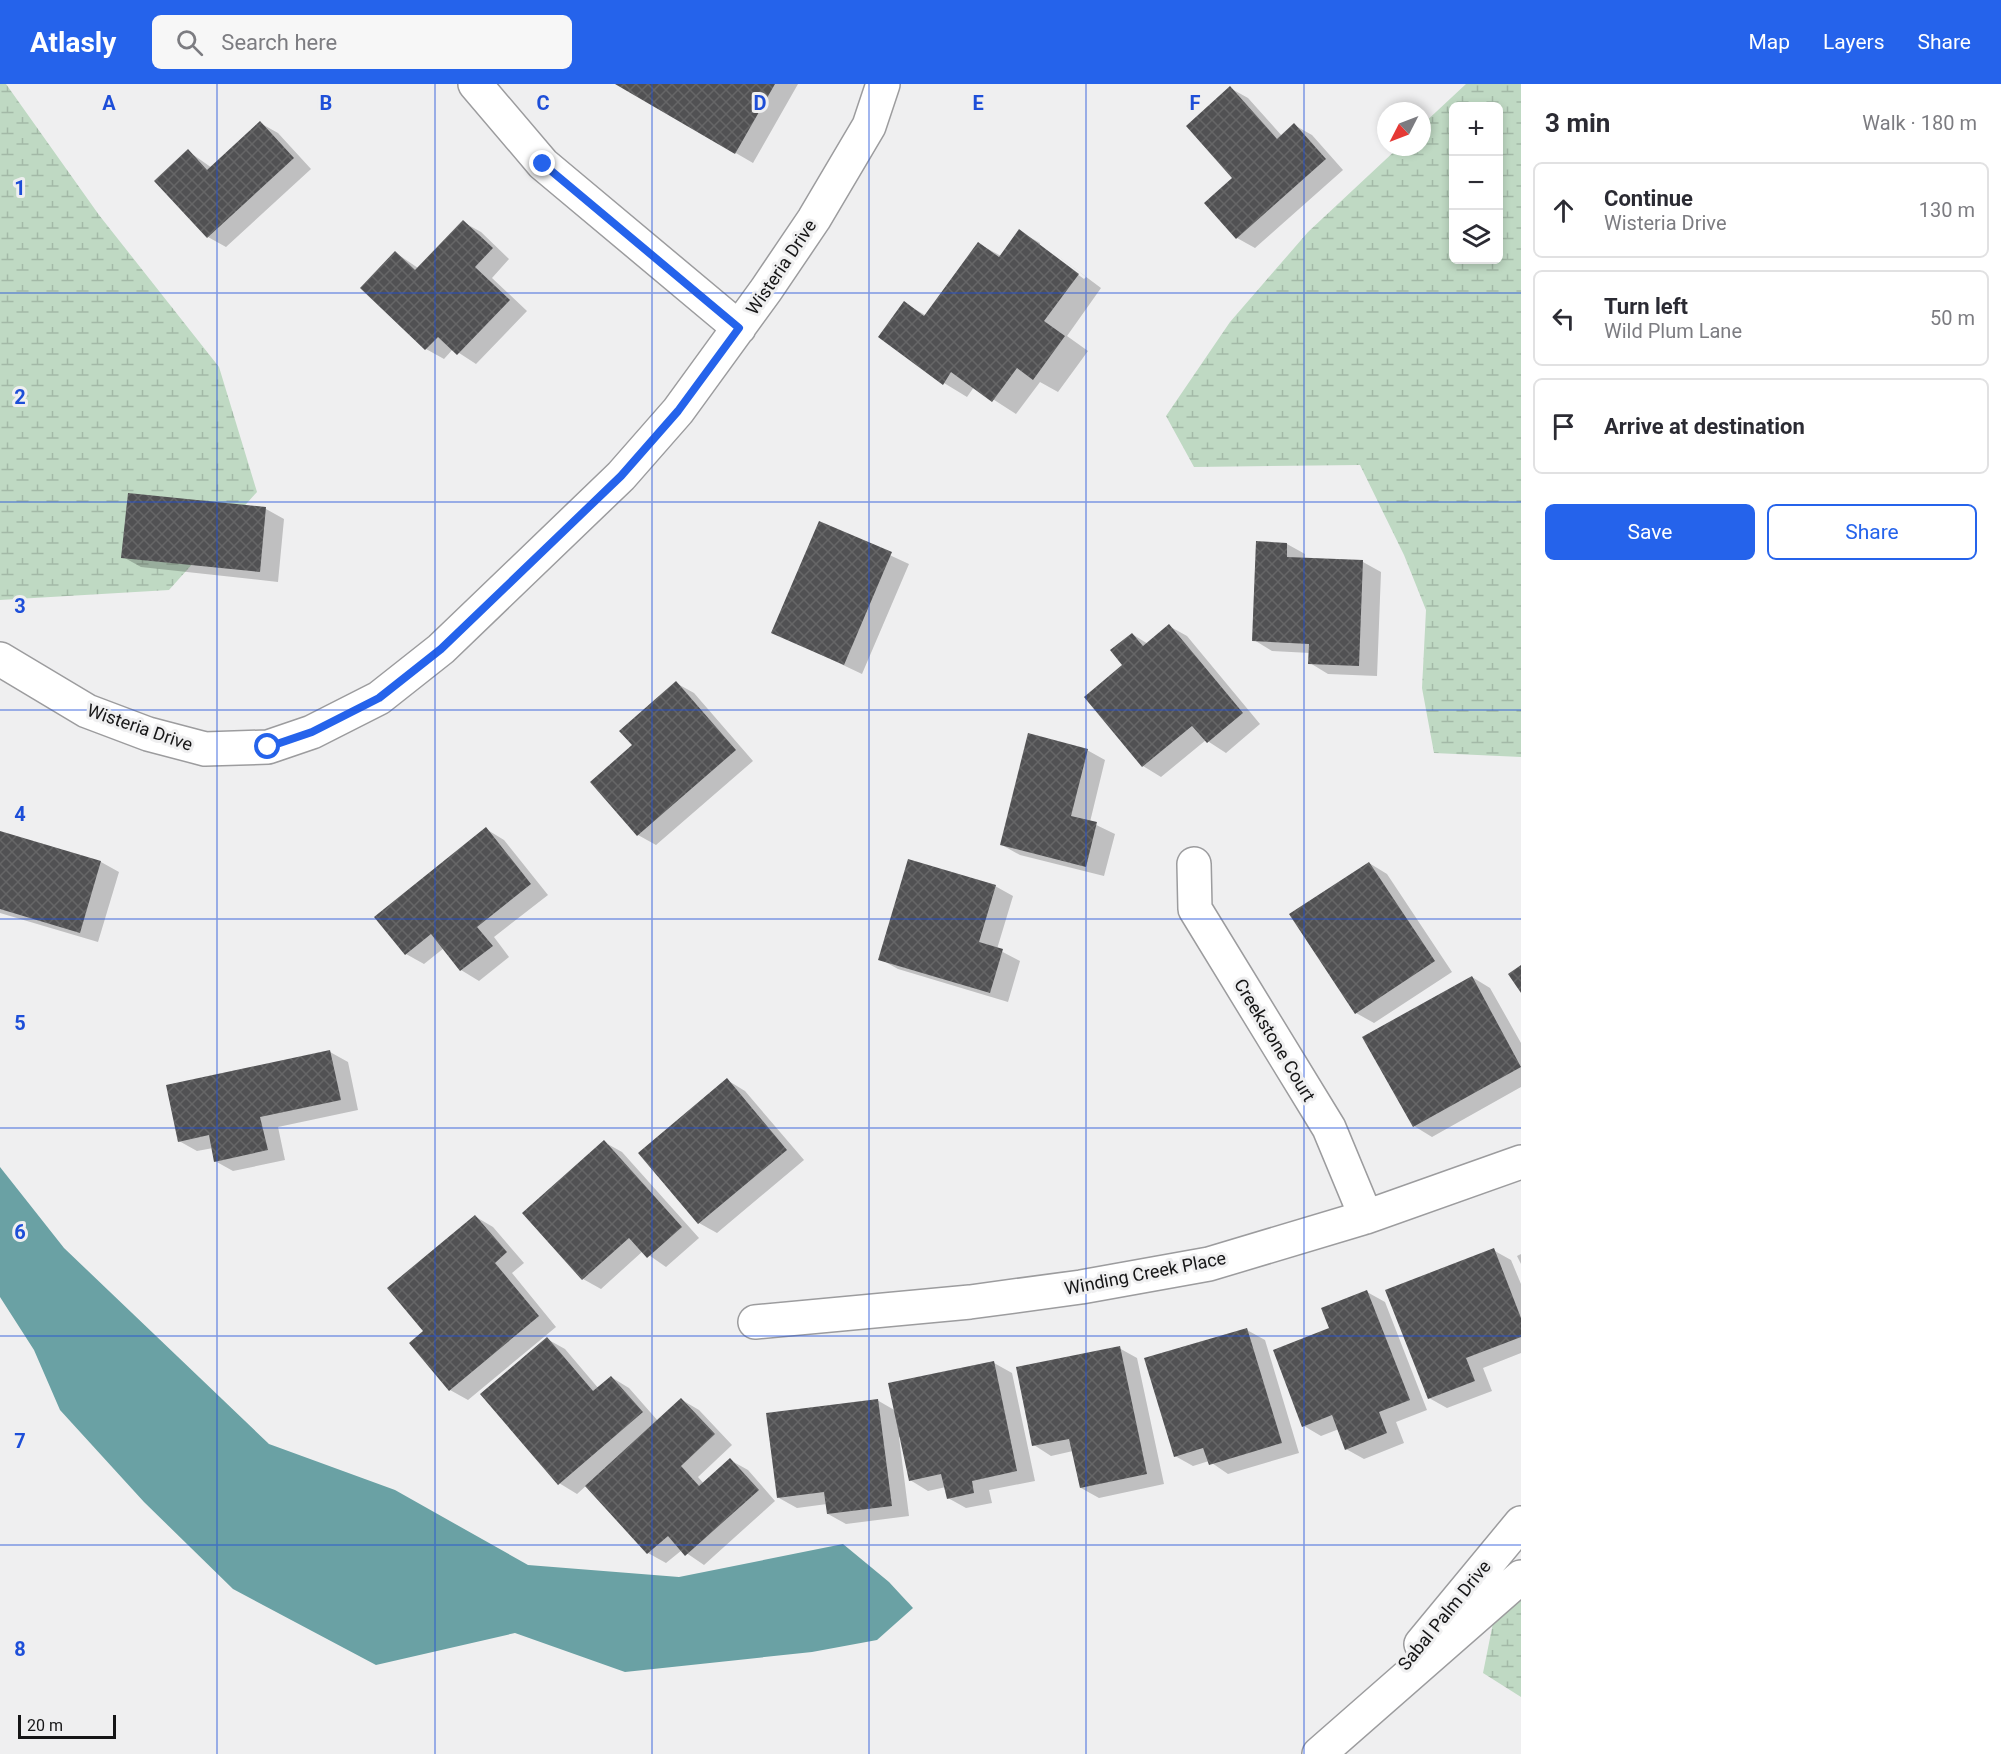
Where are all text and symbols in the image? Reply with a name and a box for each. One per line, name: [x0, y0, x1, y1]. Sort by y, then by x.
search box: [152, 15, 572, 69]
text: Atlasly: [30, 26, 116, 59]
icon: search: [173, 26, 206, 59]
text: Search here: [221, 30, 337, 55]
text: Map: [1748, 30, 1790, 54]
text: Layers: [1823, 30, 1884, 54]
text: Share: [1917, 30, 1971, 54]
text: A: [102, 91, 116, 115]
text: B: [320, 91, 332, 115]
text: C: [536, 91, 550, 115]
text: D: [754, 91, 767, 115]
text: E: [972, 91, 984, 115]
text: F: [1190, 91, 1201, 115]
north arrow: [1377, 102, 1431, 156]
map controls: [1449, 102, 1503, 264]
button: +: [1449, 102, 1503, 156]
text: 3 min: [1545, 108, 1610, 138]
text: Walk · 180 m: [1862, 111, 1977, 135]
route end: [529, 150, 555, 176]
button: −: [1449, 156, 1503, 210]
text: 1: [14, 176, 26, 200]
text: Continue: [1604, 186, 1693, 211]
icon: ahead: [1547, 194, 1580, 227]
text: 130 m: [1919, 198, 1975, 222]
button: layers: [1449, 210, 1503, 264]
text: Wisteria Drive: [1604, 211, 1727, 235]
street label: Wisteria Drive: [741, 215, 821, 319]
text: Turn left: [1604, 294, 1688, 319]
icon: left: [1547, 302, 1580, 335]
text: 50 m: [1930, 306, 1975, 330]
text: Wild Plum Lane: [1604, 319, 1742, 343]
text: 2: [14, 385, 26, 409]
icon: arrive: [1547, 410, 1580, 443]
text: Arrive at destination: [1604, 414, 1805, 439]
button: Save: [1545, 504, 1755, 560]
button: Share: [1767, 504, 1977, 560]
text: 3: [14, 594, 26, 618]
street label: Wisteria Drive: [84, 699, 196, 755]
route start: [254, 733, 280, 759]
text: 4: [14, 802, 26, 826]
street label: Creekstone Court: [1230, 975, 1320, 1105]
text: 5: [14, 1011, 26, 1035]
text: 6: [14, 1220, 26, 1244]
street label: Winding Creek Place: [1062, 1247, 1228, 1299]
text: 7: [14, 1429, 26, 1453]
street label: Sabal Palm Drive: [1393, 1556, 1495, 1674]
text: 8: [14, 1637, 26, 1661]
scale bar: [18, 1712, 116, 1740]
text: 20 m: [27, 1716, 63, 1735]

